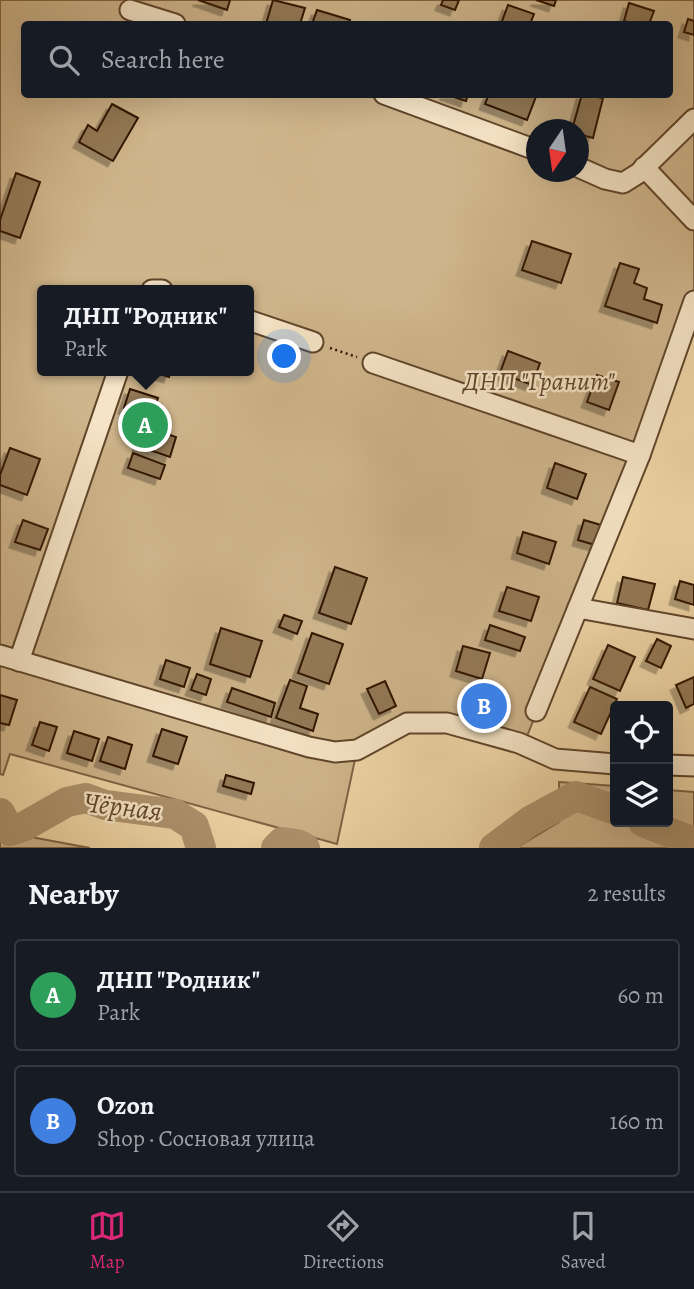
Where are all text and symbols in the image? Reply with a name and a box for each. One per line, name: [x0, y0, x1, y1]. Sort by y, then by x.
search box: [21, 21, 673, 98]
icon: search: [45, 41, 83, 79]
text: Search here: [101, 42, 225, 77]
north arrow: [526, 119, 589, 182]
popup: [37, 285, 254, 376]
text: ДНП "Родник": [64, 298, 227, 333]
text: Park: [64, 333, 107, 364]
your location: [267, 339, 301, 373]
park label: ДНП "Гранит": [461, 364, 615, 399]
pin: A: [122, 399, 168, 451]
pin: B: [461, 680, 507, 732]
map controls: [610, 701, 673, 827]
button: locate: [610, 701, 673, 764]
button: layers: [610, 764, 673, 827]
water label: Чёрная: [82, 783, 164, 831]
text: Nearby: [28, 874, 119, 914]
text: 2 results: [588, 878, 666, 909]
text: ДНП "Родник": [97, 962, 260, 997]
text: A: [46, 980, 60, 1011]
text: 60 m: [617, 980, 664, 1011]
text: Park: [97, 997, 140, 1028]
text: Ozon: [97, 1088, 155, 1123]
text: B: [46, 1106, 60, 1137]
text: 160 m: [610, 1106, 664, 1137]
text: Shop · Сосновая улица: [97, 1123, 315, 1154]
tab: Map: [88, 1207, 126, 1275]
tab: Directions: [303, 1207, 384, 1275]
tab: Saved: [561, 1207, 606, 1275]

